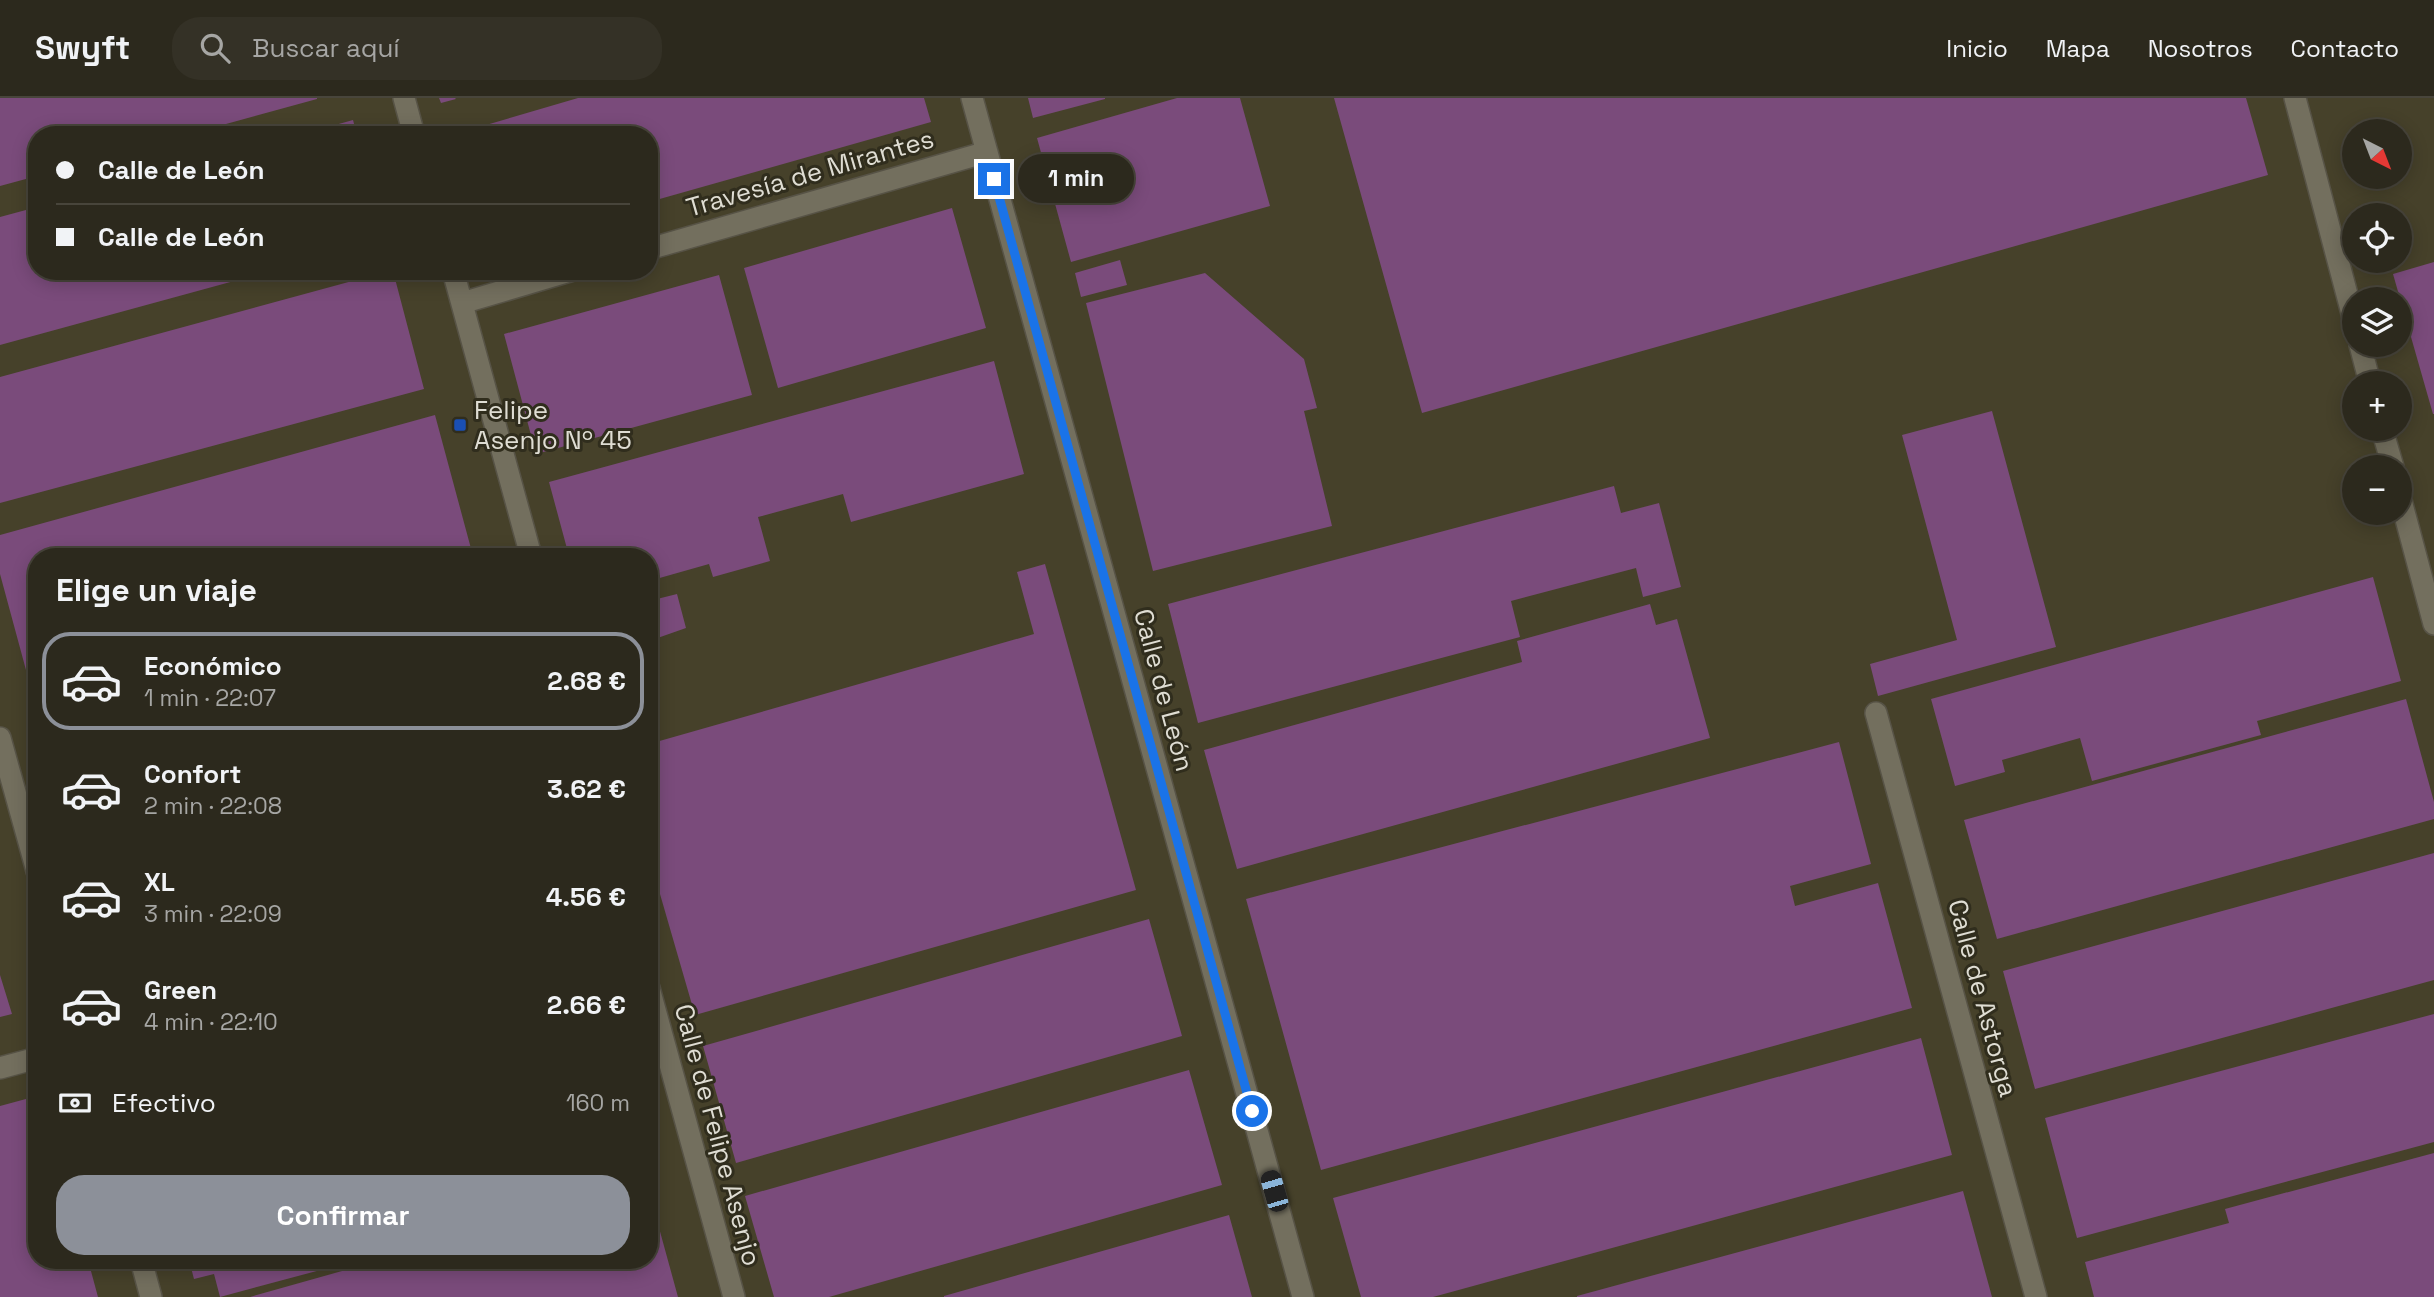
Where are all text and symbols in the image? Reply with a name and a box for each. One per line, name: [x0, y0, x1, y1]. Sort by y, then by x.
search box: [172, 17, 662, 80]
text: Swyft: [35, 27, 130, 69]
icon: search: [196, 29, 234, 67]
text: Buscar aquí: [252, 31, 400, 65]
text: Inicio: [1946, 33, 2008, 64]
text: Mapa: [2046, 33, 2110, 64]
text: Nosotros: [2148, 33, 2253, 64]
text: Contacto: [2291, 33, 2399, 64]
north arrow: [2342, 119, 2412, 189]
map controls: [2342, 119, 2412, 525]
street label: Travesía de Mirantes: [682, 121, 938, 225]
text: Calle de León: [98, 153, 264, 187]
callout: 1 min: [1018, 154, 1134, 204]
route end: [978, 163, 1010, 195]
text: 1 min: [1048, 163, 1104, 193]
button: locate: [2342, 203, 2412, 273]
text: Calle de León: [98, 220, 264, 254]
button: layers: [2342, 287, 2412, 357]
button: +: [2342, 371, 2412, 441]
place label: Felipe Asenjo Nº 45: [474, 393, 632, 457]
marker: Felipe Asenjo Nº 45: [452, 417, 468, 433]
button: −: [2342, 455, 2412, 525]
text: Elige un viaje: [56, 570, 257, 610]
street label: Calle de León: [1126, 605, 1202, 775]
text: Económico: [144, 649, 282, 683]
icon: car: [60, 650, 123, 713]
text: 2.68 €: [547, 664, 626, 698]
text: 1 min · 22:07: [144, 683, 276, 713]
text: Confort: [144, 757, 241, 791]
icon: car: [60, 758, 123, 821]
text: 3.62 €: [547, 772, 626, 806]
text: 2 min · 22:08: [144, 791, 282, 821]
text: XL: [144, 865, 175, 899]
icon: car: [60, 866, 123, 929]
text: 4.56 €: [546, 880, 626, 914]
street label: Calle de Astorga: [1940, 895, 2026, 1101]
text: 3 min · 22:09: [144, 899, 282, 929]
text: Green: [144, 973, 217, 1007]
icon: car: [60, 974, 123, 1037]
text: 2.66 €: [547, 988, 626, 1022]
street label: Calle de Felipe Asenjo: [667, 1000, 769, 1270]
text: 4 min · 22:10: [144, 1007, 278, 1037]
icon: cash: [56, 1084, 94, 1122]
text: Efectivo: [112, 1086, 216, 1120]
text: 160 m: [566, 1088, 630, 1118]
route start: [1236, 1095, 1268, 1127]
car: [1259, 1168, 1290, 1214]
button: Confirmar: [56, 1175, 630, 1255]

